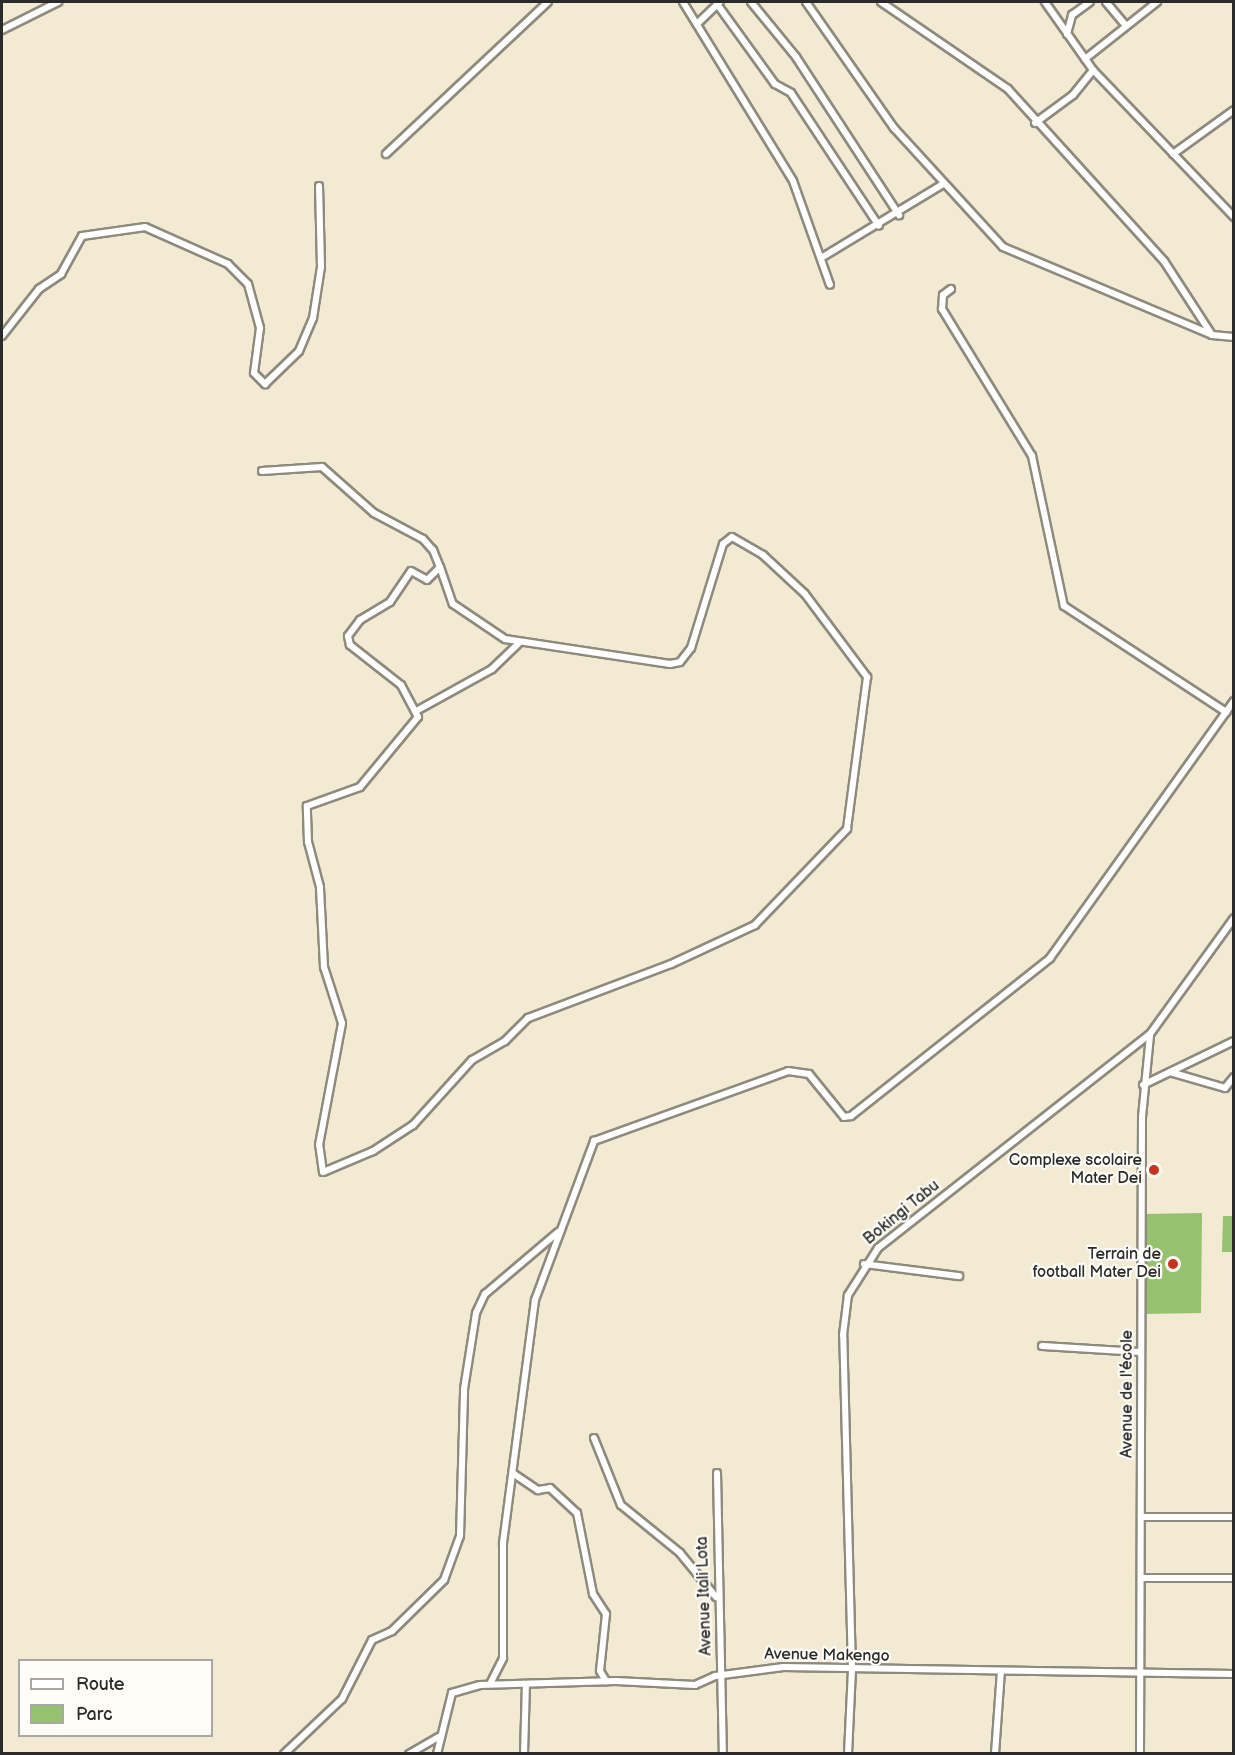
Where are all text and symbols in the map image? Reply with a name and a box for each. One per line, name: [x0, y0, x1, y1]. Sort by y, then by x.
place label: Complexe scolaire Mater Dei: [1009, 1151, 1142, 1189]
marker: Complexe scolaire Mater Dei: [1147, 1163, 1161, 1177]
street label: Bokingi Tabu: [860, 1176, 944, 1250]
place label: Terrain de football Mater Dei: [1033, 1245, 1161, 1283]
marker: Terrain de football Mater Dei: [1166, 1257, 1180, 1271]
street label: Avenue de l'école: [1118, 1330, 1138, 1458]
street label: Avenue Itali Lota: [693, 1536, 717, 1656]
street label: Avenue Makengo: [764, 1645, 890, 1667]
legend: [18, 1659, 213, 1737]
text: Route: [76, 1674, 125, 1695]
text: Parc: [76, 1704, 113, 1725]

